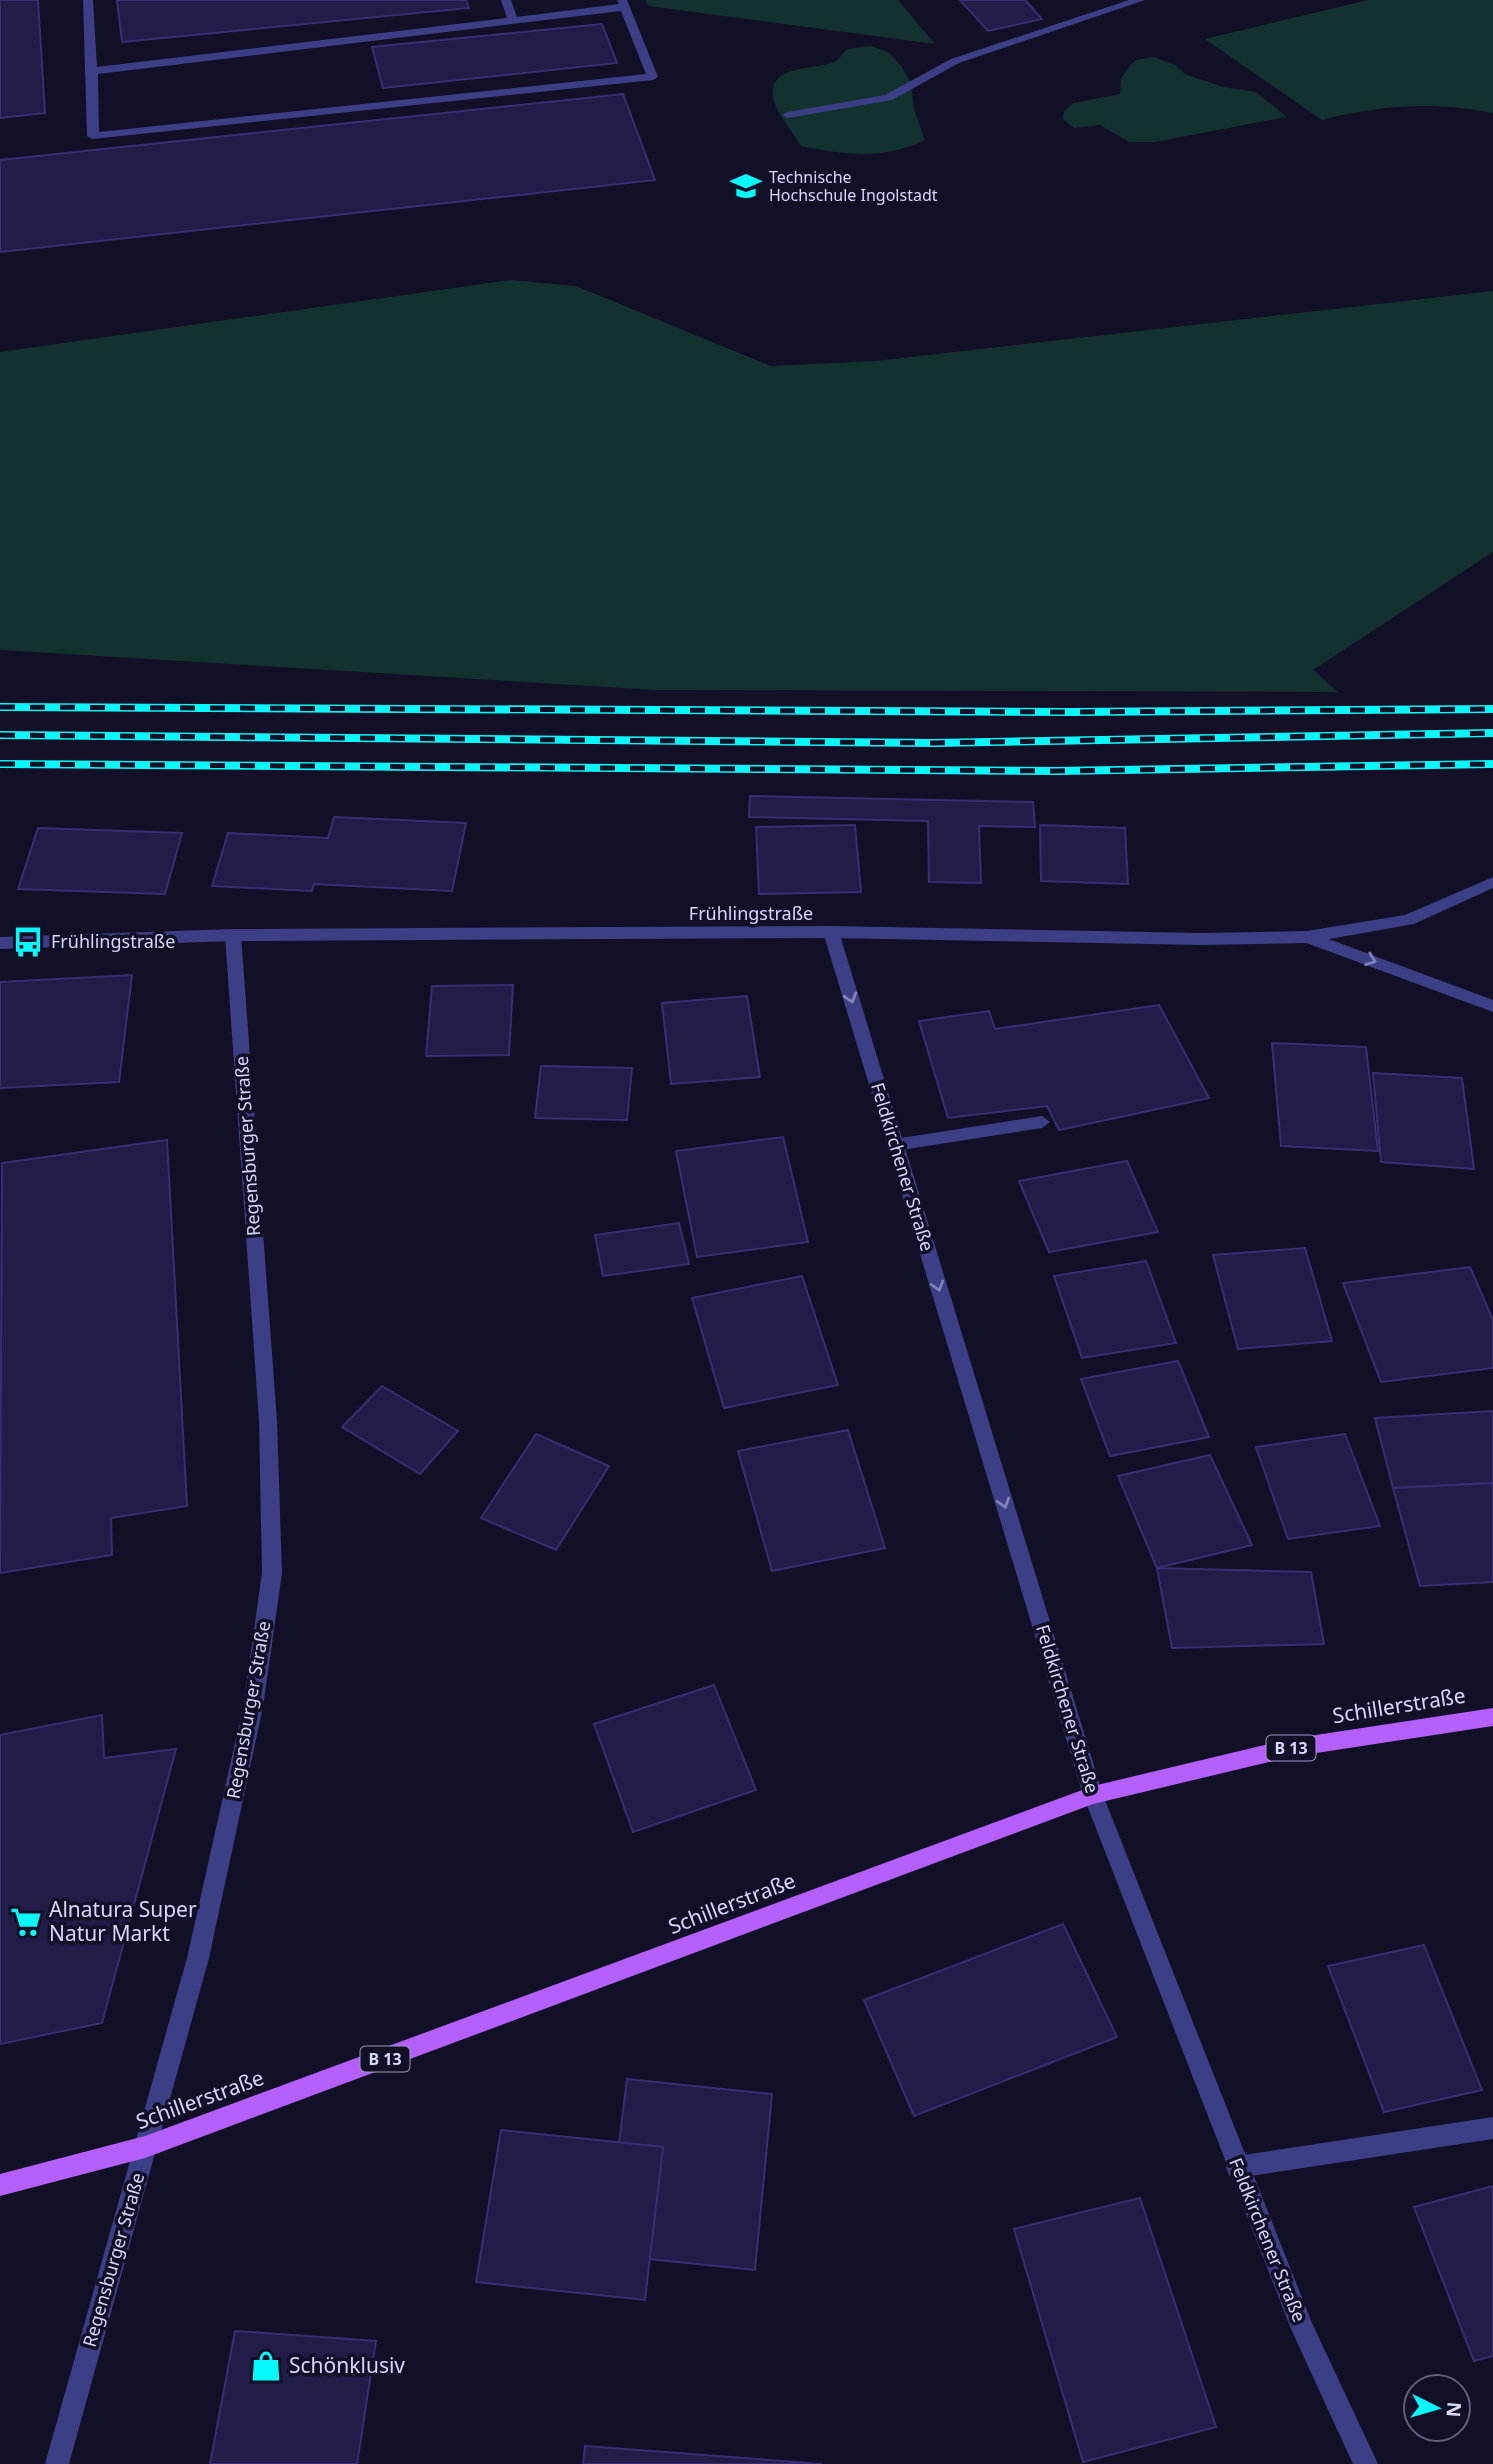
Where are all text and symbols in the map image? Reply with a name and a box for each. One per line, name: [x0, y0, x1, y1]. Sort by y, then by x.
place label: Technische Hochschule Ingolstadt: [769, 166, 938, 206]
school or university icon: Technische Hochschule Ingolstadt: [729, 169, 763, 203]
street label: Frühlingstraße: [689, 901, 813, 925]
bus stop icon: Frühlingstraße: [11, 925, 45, 959]
place label: Frühlingstraße: [51, 929, 175, 953]
one-way arrow: [1364, 952, 1376, 966]
one-way arrow: [843, 991, 858, 1003]
street label: Regensburger Straße: [229, 1055, 265, 1237]
street label: Feldkirchener Straße: [866, 1080, 940, 1254]
one-way arrow: [930, 1279, 945, 1291]
one-way arrow: [996, 1497, 1011, 1509]
street label: Regensburger Straße: [221, 1619, 275, 1801]
street label: Feldkirchener Straße: [1031, 1622, 1105, 1796]
street label: Schillerstraße: [1330, 1681, 1467, 1729]
road number: B 13: [1266, 1736, 1316, 1760]
street label: Schillerstraße: [664, 1866, 799, 1940]
place label: Alnatura Super Natur Markt: [49, 1895, 197, 1947]
supermarket icon: Alnatura Super Natur Markt: [9, 1905, 43, 1939]
road number: B 13: [360, 2047, 410, 2072]
street label: Schillerstraße: [132, 2063, 267, 2135]
street label: Feldkirchener Straße: [1224, 2154, 1312, 2325]
street label: Regensburger Straße: [77, 2170, 149, 2350]
shop icon: Schönklusiv: [249, 2349, 283, 2383]
place label: Schönklusiv: [289, 2351, 405, 2379]
north arrow: [1402, 2373, 1472, 2443]
text: N: [1440, 2401, 1468, 2418]

